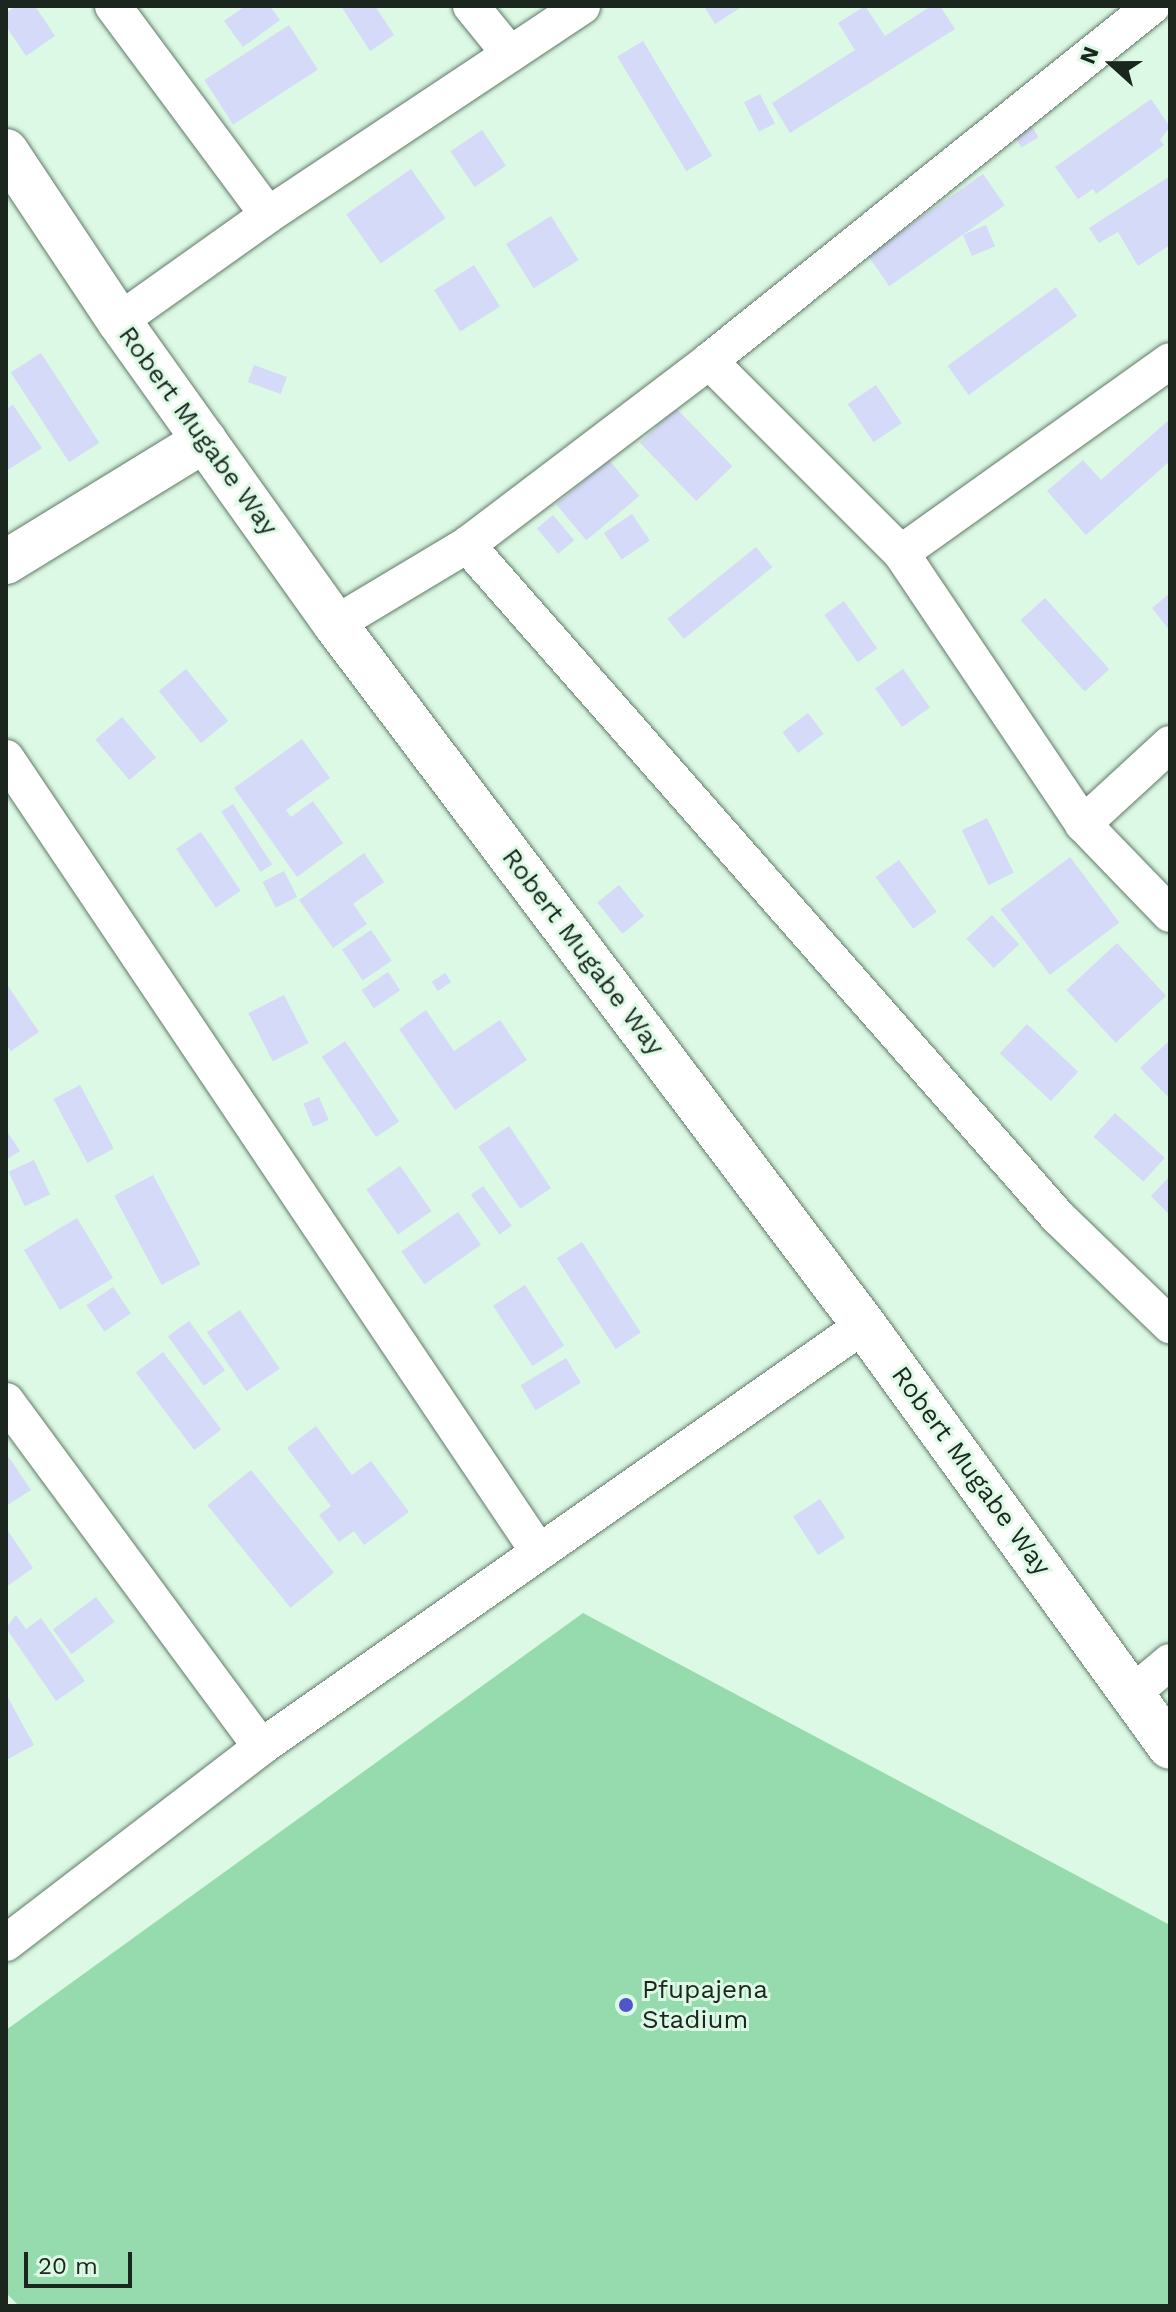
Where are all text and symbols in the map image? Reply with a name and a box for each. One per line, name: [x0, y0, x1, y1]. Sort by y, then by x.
north arrow: [1072, 24, 1152, 104]
text: N: [1075, 43, 1104, 67]
street label: Robert Mugabe Way: [111, 320, 285, 542]
street label: Robert Mugabe Way: [495, 842, 671, 1062]
street label: Robert Mugabe Way: [884, 1360, 1058, 1582]
place label: Pfupajena Stadium: [642, 1974, 768, 2036]
marker: Pfupajena Stadium: [617, 1996, 635, 2014]
scale bar: [28, 2236, 136, 2286]
text: 20 m: [38, 2252, 98, 2280]

